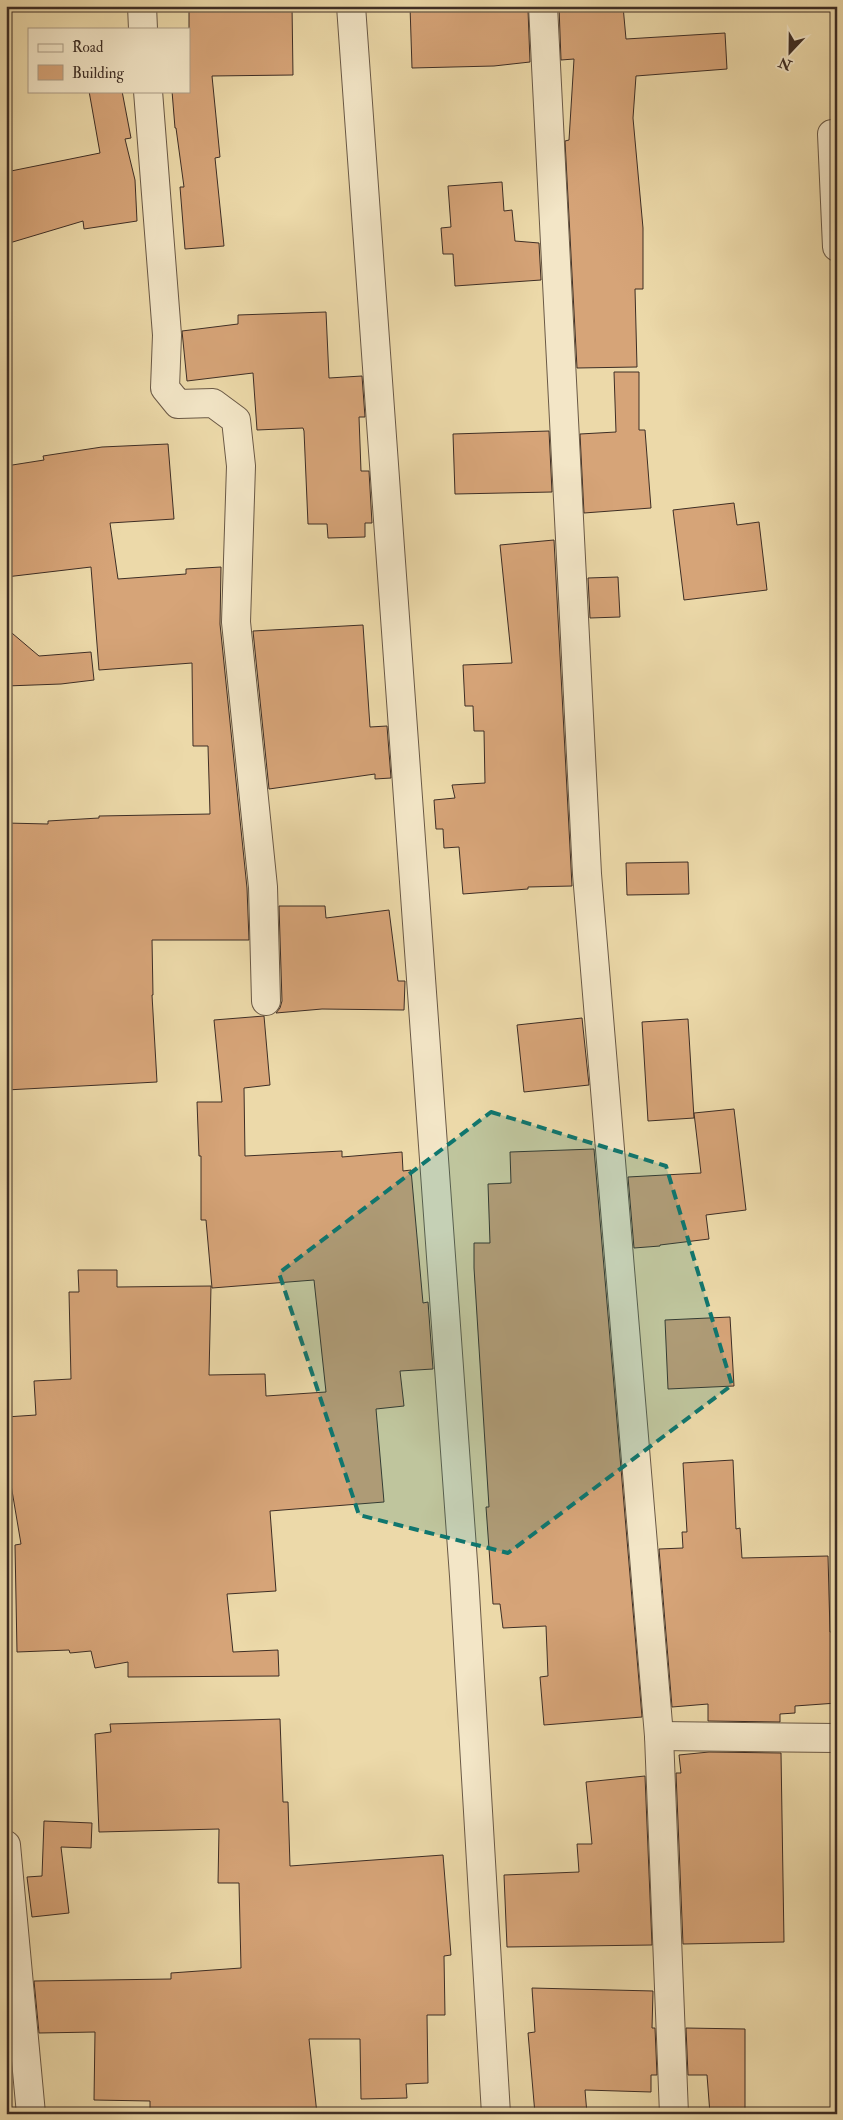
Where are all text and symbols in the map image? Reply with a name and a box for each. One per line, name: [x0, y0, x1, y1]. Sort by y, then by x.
legend: [28, 28, 190, 92]
north arrow: [766, 28, 816, 78]
text: Road: [72, 38, 104, 57]
text: N: [776, 53, 795, 74]
text: Building: [72, 64, 124, 83]

